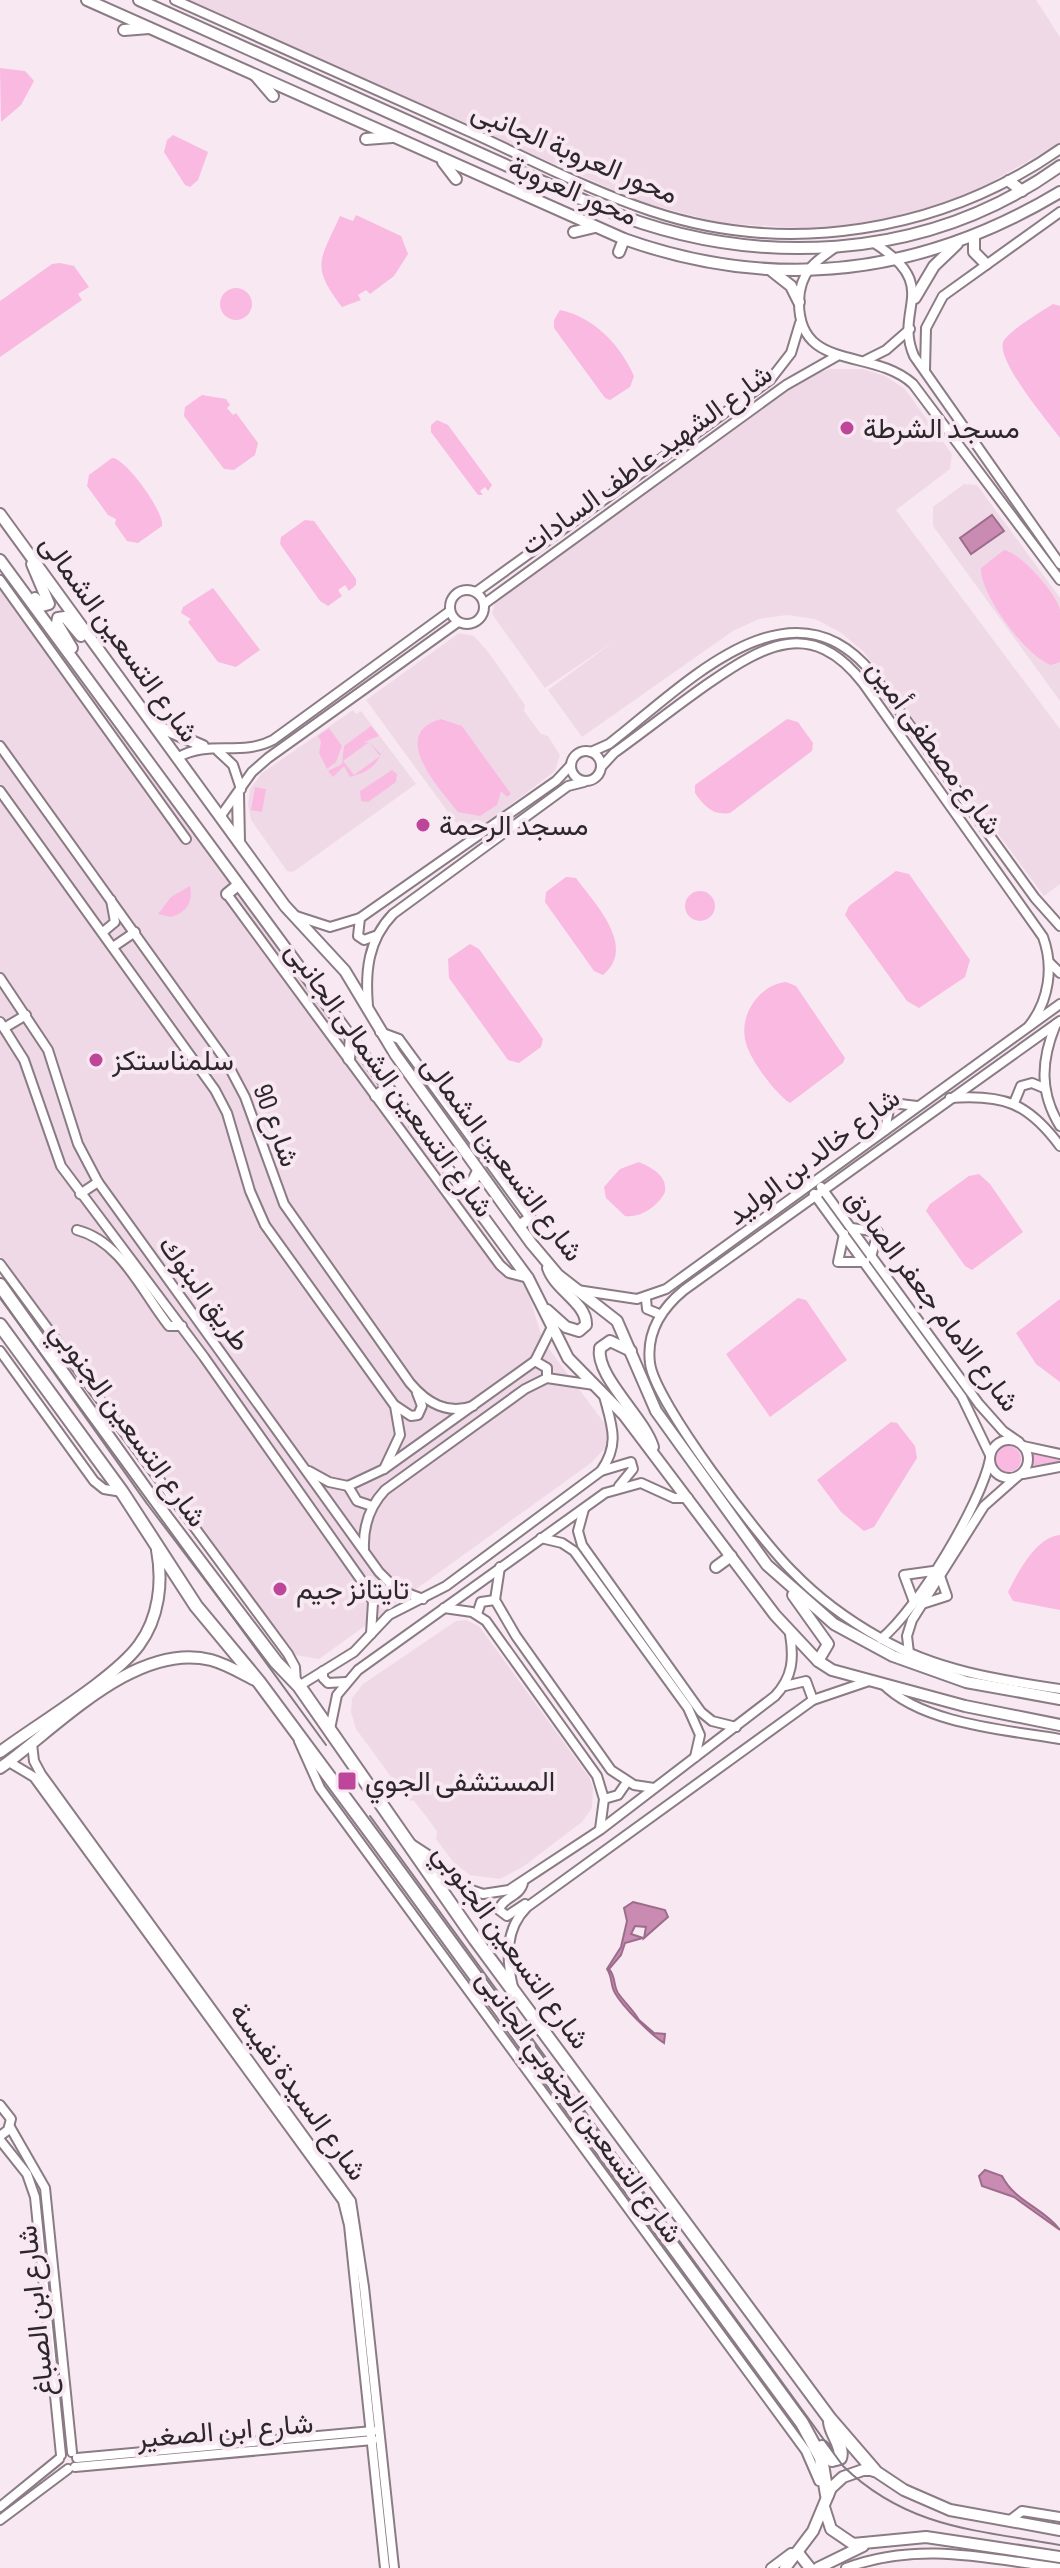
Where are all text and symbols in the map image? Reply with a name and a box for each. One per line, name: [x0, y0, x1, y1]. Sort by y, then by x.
street label: محور العروبة الجانبى: [467, 93, 683, 211]
street label: محور العروبة: [504, 148, 642, 232]
street label: شارع الشهيد عاطف السادات: [515, 358, 780, 563]
place label: مسجد الشرطة: [863, 413, 1020, 446]
marker: مسجد الشرطة: [838, 419, 856, 437]
street label: شارع التسعين الشمالى: [32, 529, 205, 750]
street label: شارع مصطفى أمين: [859, 654, 1008, 842]
place label: مسجد الرحمة: [439, 810, 589, 843]
marker: مسجد الرحمة: [414, 816, 432, 834]
street label: شارع التسعين الشمالى الجانبى: [279, 935, 501, 1223]
place label: سلمناستكز: [111, 1045, 234, 1078]
street label: شارع التسعين الشمالى: [415, 1049, 591, 1267]
marker: سلمناستكز: [87, 1051, 105, 1069]
street label: شارع 90: [244, 1080, 306, 1172]
street label: شارع خالد بن الوليد: [721, 1082, 907, 1234]
street label: شارع الامام جعفر الصادق: [837, 1183, 1026, 1419]
street label: طريق البنوك: [151, 1230, 257, 1358]
street label: شارع التسعين الجنوبي: [38, 1316, 213, 1537]
place label: تايتانز جيم: [296, 1574, 409, 1608]
marker: تايتانز جيم: [271, 1580, 289, 1598]
place label: المستشفى الجوي: [365, 1766, 555, 1804]
marker: المستشفى الجوي: [336, 1770, 358, 1792]
street label: شارع التسعين الجنوبي: [421, 1838, 596, 2059]
street label: شارع التسعين الجنوبي الجانبى: [465, 1964, 689, 2253]
street label: شارع السيدة نفيسة: [221, 1997, 373, 2188]
street label: شارع ابن الصباغ: [11, 2224, 63, 2398]
street label: شارع ابن الصغير: [135, 2407, 315, 2457]

